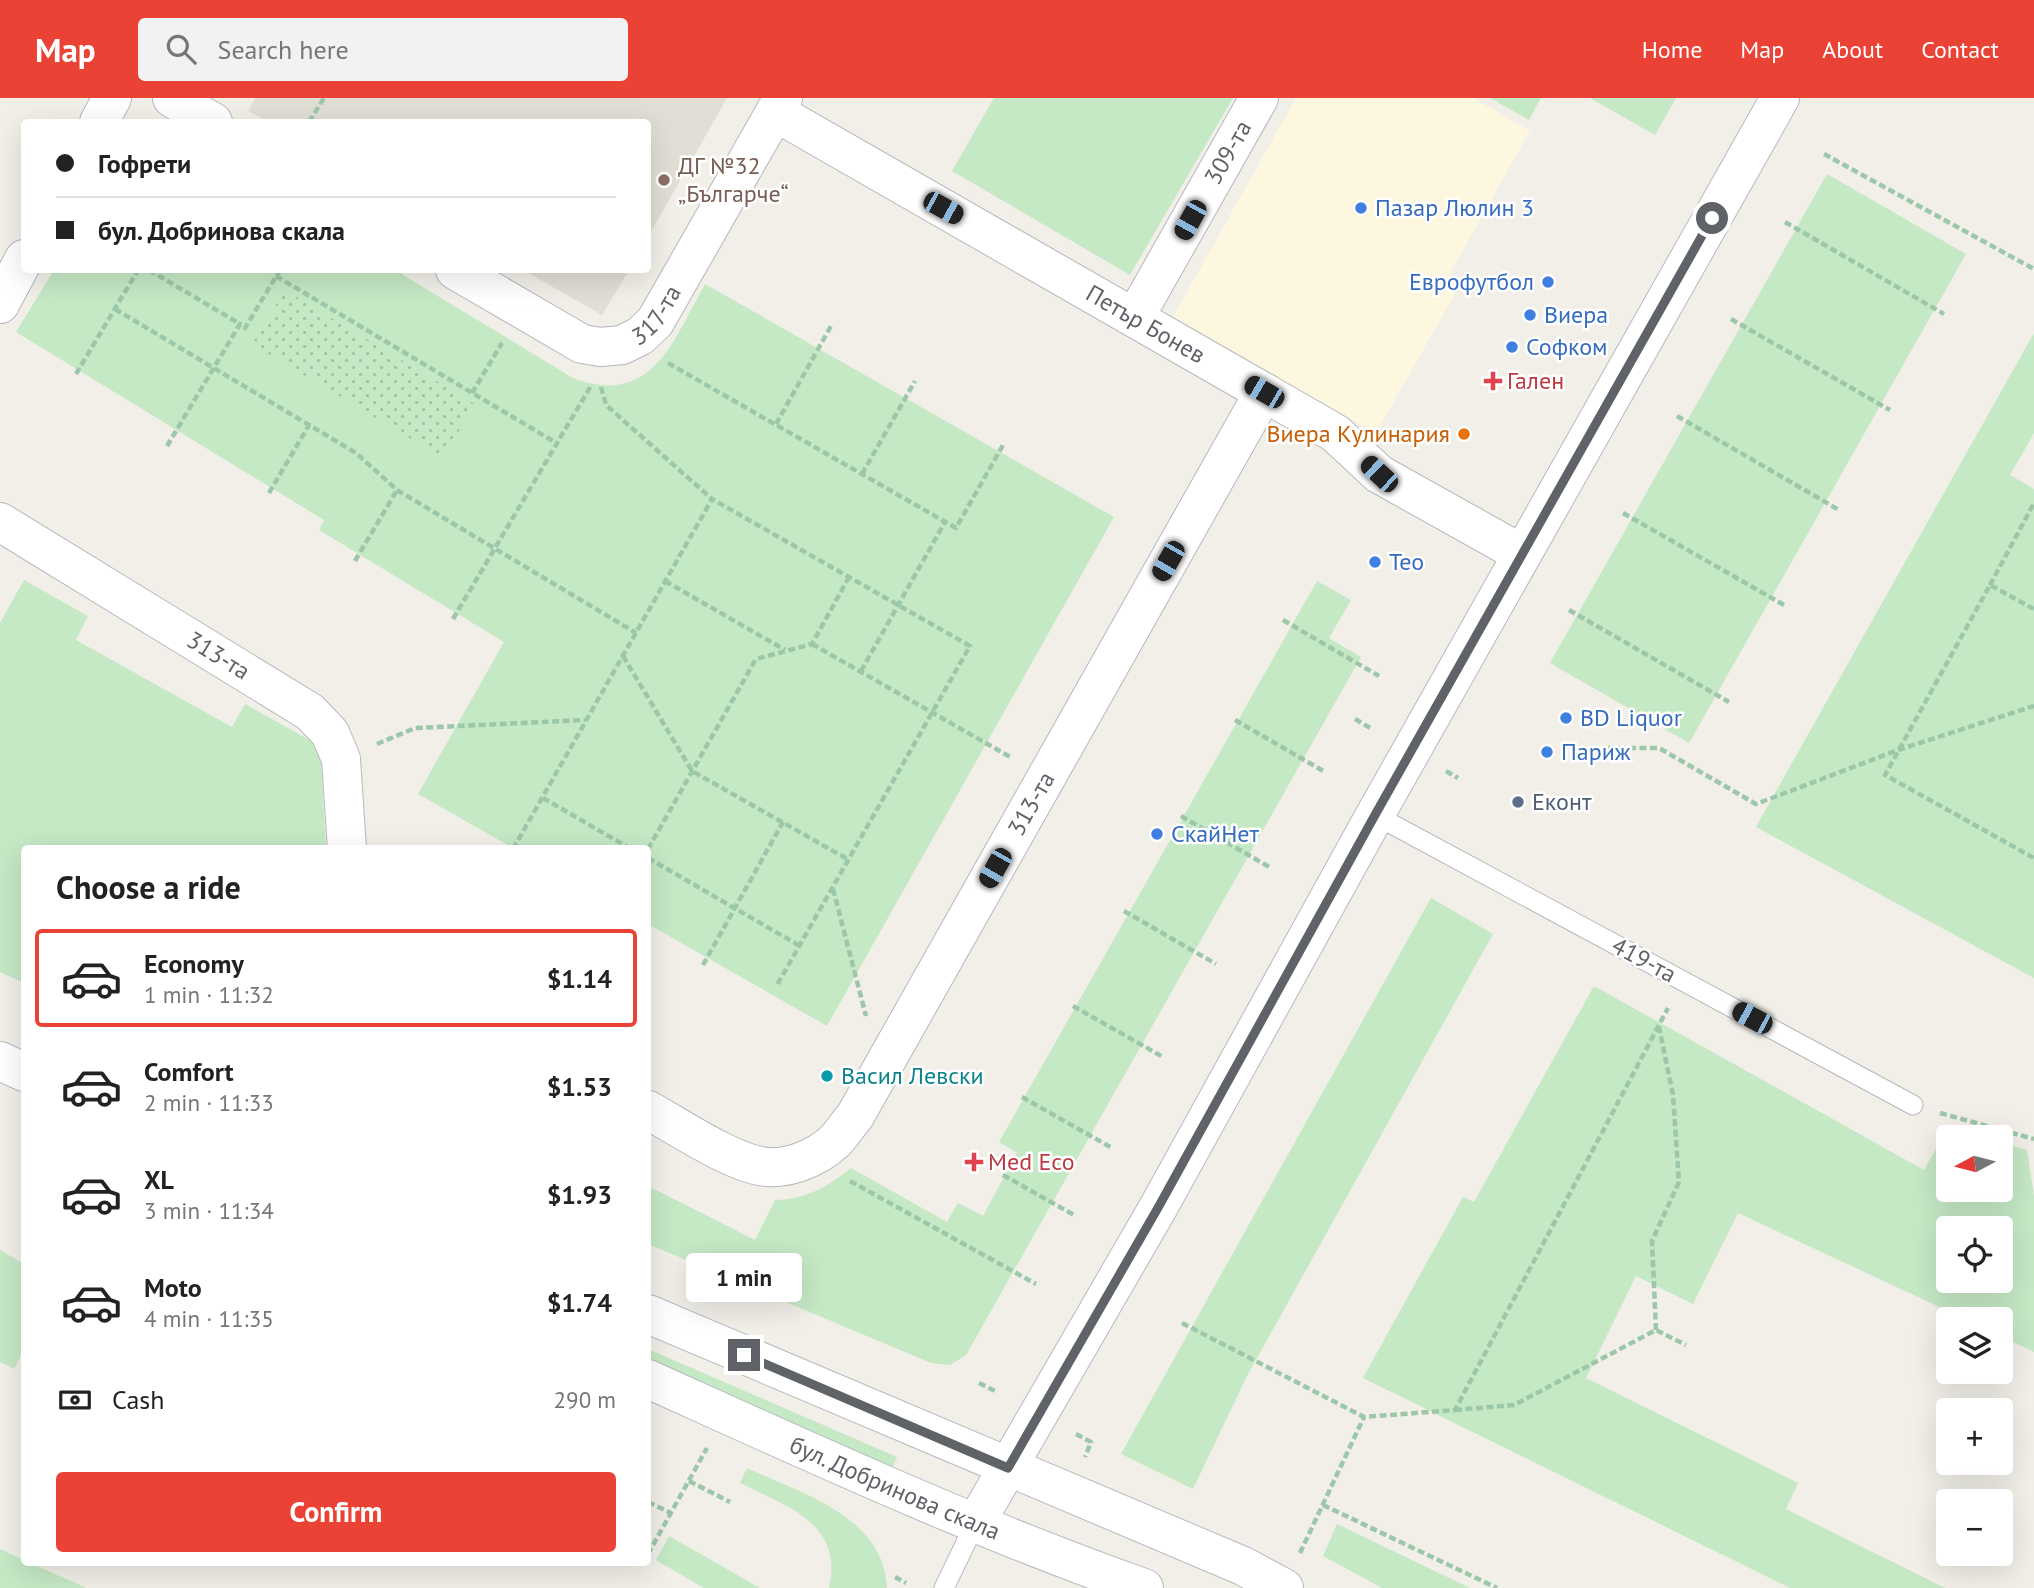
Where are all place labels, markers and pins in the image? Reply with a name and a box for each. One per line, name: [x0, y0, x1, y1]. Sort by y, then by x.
place label: ДГ №32 „Българче“: [678, 150, 789, 209]
marker: ДГ №32 „Българче“: [656, 172, 672, 188]
place label: Пазар Люлин 3: [1375, 192, 1534, 223]
marker: Пазар Люлин 3: [1353, 200, 1369, 216]
place label: Еврофутбол: [1409, 266, 1534, 297]
marker: Еврофутбол: [1540, 274, 1556, 290]
place label: Виера: [1544, 299, 1608, 330]
marker: Виера: [1522, 307, 1538, 323]
place label: Софком: [1526, 331, 1608, 362]
marker: Софком: [1504, 339, 1520, 355]
place label: Гален: [1507, 365, 1564, 396]
marker: Гален: [1485, 373, 1501, 389]
place label: Виера Кулинария: [1266, 418, 1450, 449]
marker: Виера Кулинария: [1456, 426, 1472, 442]
place label: Тео: [1389, 546, 1424, 577]
marker: Тео: [1367, 554, 1383, 570]
place label: BD Liquor: [1580, 702, 1682, 733]
marker: BD Liquor: [1558, 710, 1574, 726]
place label: Париж: [1561, 736, 1631, 767]
marker: Париж: [1539, 744, 1555, 760]
place label: Еконт: [1532, 786, 1592, 817]
marker: Еконт: [1510, 794, 1526, 810]
place label: СкайНет: [1171, 818, 1260, 849]
marker: СкайНет: [1149, 826, 1165, 842]
place label: Васил Левски: [841, 1060, 984, 1091]
marker: Васил Левски: [819, 1068, 835, 1084]
place label: Med Eco: [988, 1146, 1075, 1177]
marker: Med Eco: [966, 1154, 982, 1170]

